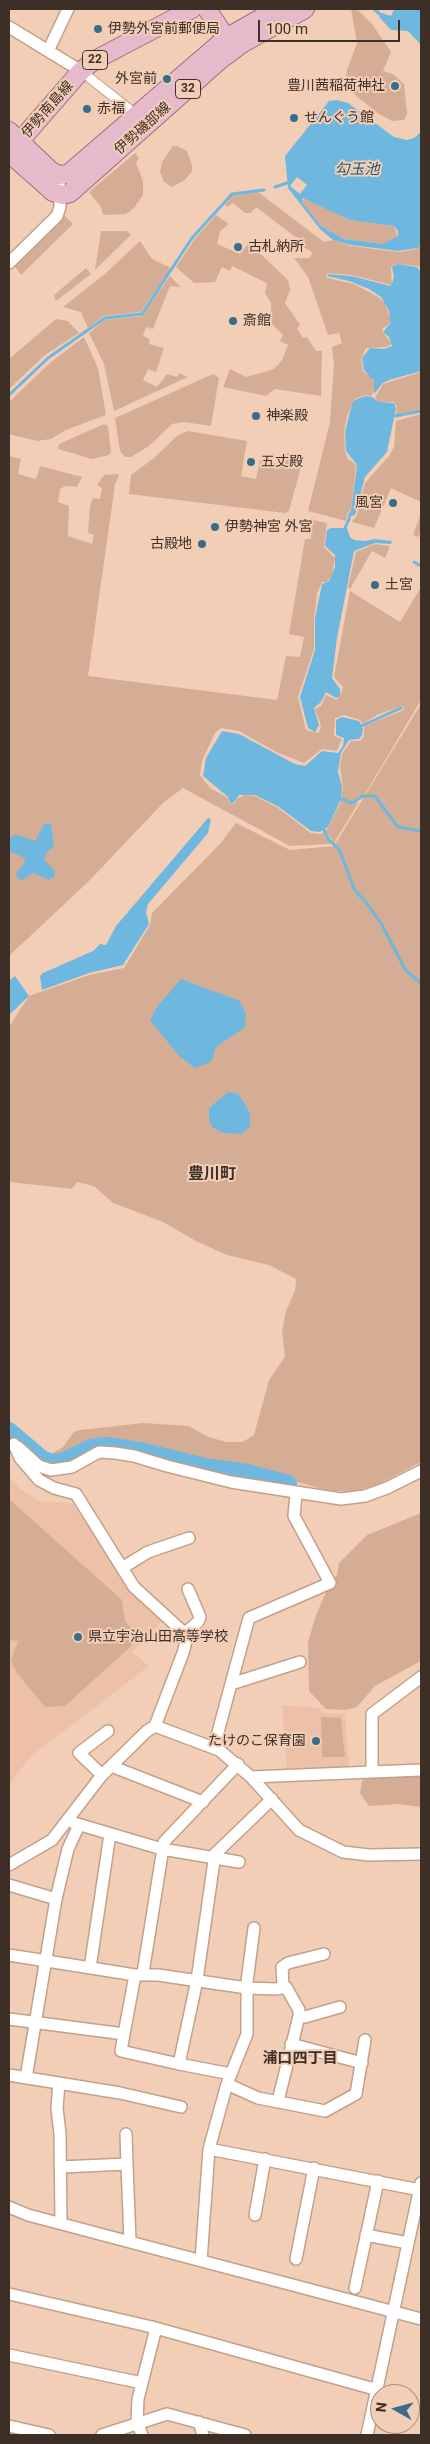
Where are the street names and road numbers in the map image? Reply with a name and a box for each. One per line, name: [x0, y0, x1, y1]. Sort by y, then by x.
road number: 22: [82, 50, 108, 70]
street label: 伊勢南島線: [19, 78, 77, 142]
road number: 32: [176, 80, 200, 98]
street label: 伊勢磯部線: [111, 99, 175, 159]

